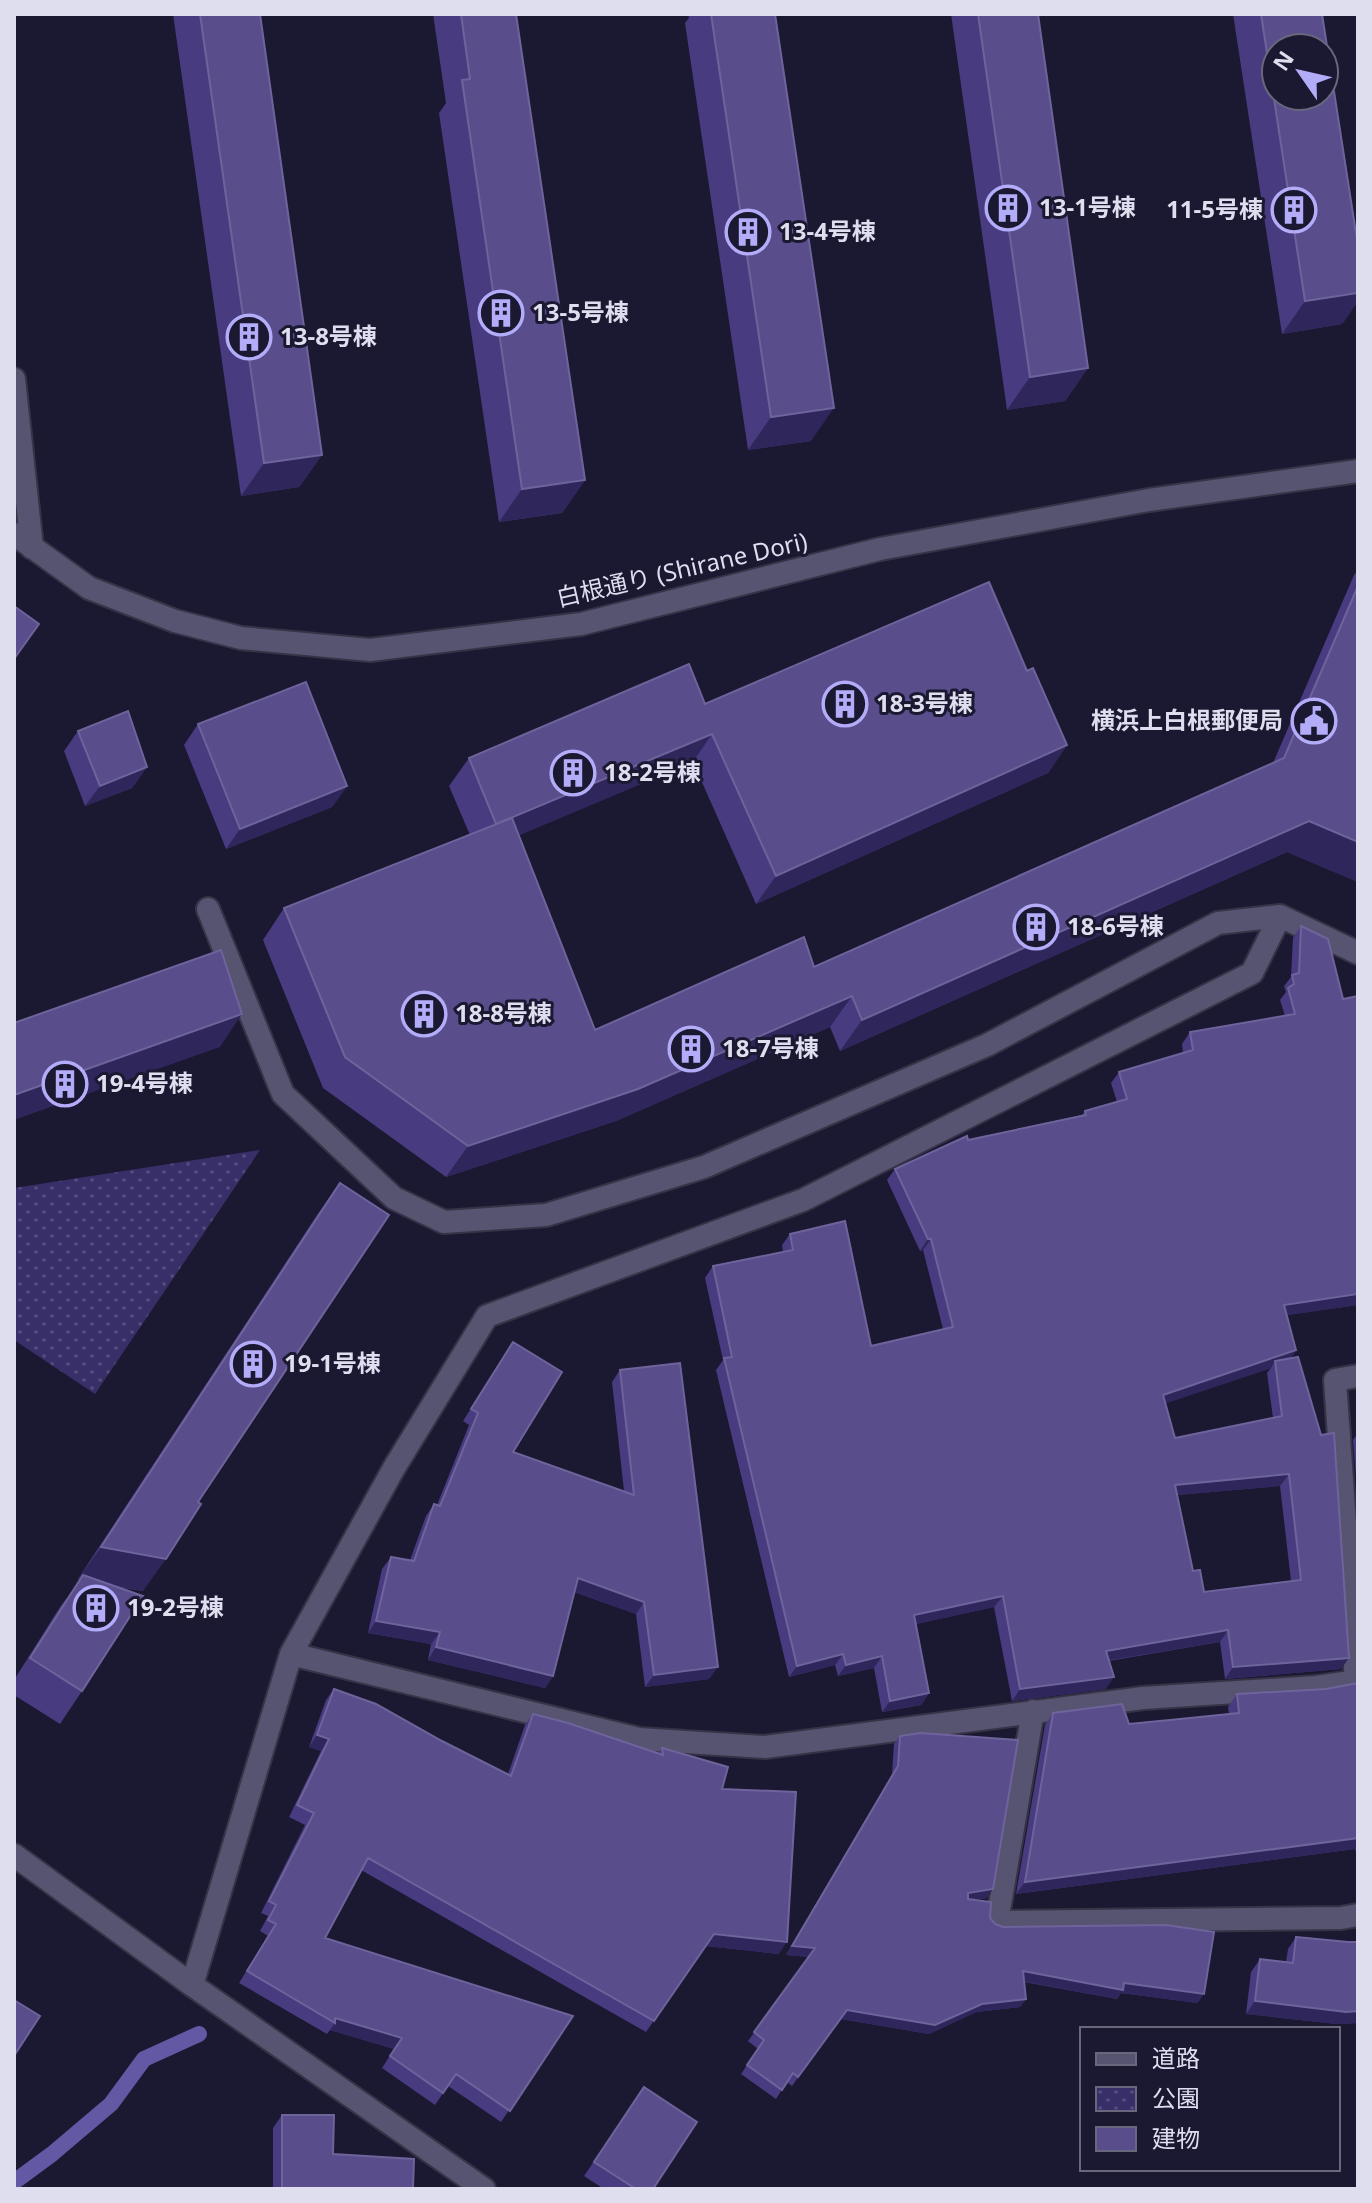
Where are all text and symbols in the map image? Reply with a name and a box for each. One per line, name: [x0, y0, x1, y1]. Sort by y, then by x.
north arrow: [1260, 32, 1340, 112]
text: N: [1265, 44, 1300, 76]
building icon: 13-1号棟: [984, 184, 1032, 232]
building icon: 11-5号棟: [1270, 186, 1318, 234]
place label: 13-1号棟: [1039, 190, 1136, 223]
place label: 11-5号棟: [1166, 192, 1263, 225]
building icon: 13-4号棟: [724, 208, 772, 256]
place label: 13-4号棟: [779, 214, 876, 247]
building icon: 13-5号棟: [477, 289, 525, 337]
place label: 13-5号棟: [532, 295, 629, 328]
building icon: 13-8号棟: [225, 313, 273, 361]
place label: 13-8号棟: [280, 319, 377, 352]
street label: 白根通り (Shirane Dori): [553, 524, 810, 613]
building icon: 18-3号棟: [821, 680, 869, 728]
place label: 18-3号棟: [876, 686, 973, 719]
public building icon: 横浜上白根郵便局: [1290, 697, 1338, 745]
place label: 横浜上白根郵便局: [1091, 703, 1283, 736]
building icon: 18-2号棟: [549, 749, 597, 797]
place label: 18-2号棟: [604, 755, 701, 788]
building icon: 18-6号棟: [1012, 903, 1060, 951]
place label: 18-6号棟: [1067, 909, 1164, 942]
building icon: 18-8号棟: [400, 990, 448, 1038]
place label: 18-8号棟: [455, 996, 552, 1029]
building icon: 18-7号棟: [667, 1025, 715, 1073]
place label: 18-7号棟: [722, 1031, 819, 1064]
building icon: 19-4号棟: [41, 1060, 89, 1108]
place label: 19-4号棟: [96, 1066, 193, 1099]
building icon: 19-1号棟: [229, 1340, 277, 1388]
place label: 19-1号棟: [284, 1346, 381, 1379]
building icon: 19-2号棟: [72, 1584, 120, 1632]
place label: 19-2号棟: [127, 1590, 224, 1623]
legend: [1080, 2027, 1340, 2171]
text: 道路: [1152, 2041, 1200, 2074]
text: 公園: [1152, 2081, 1200, 2114]
text: 建物: [1152, 2121, 1200, 2154]

